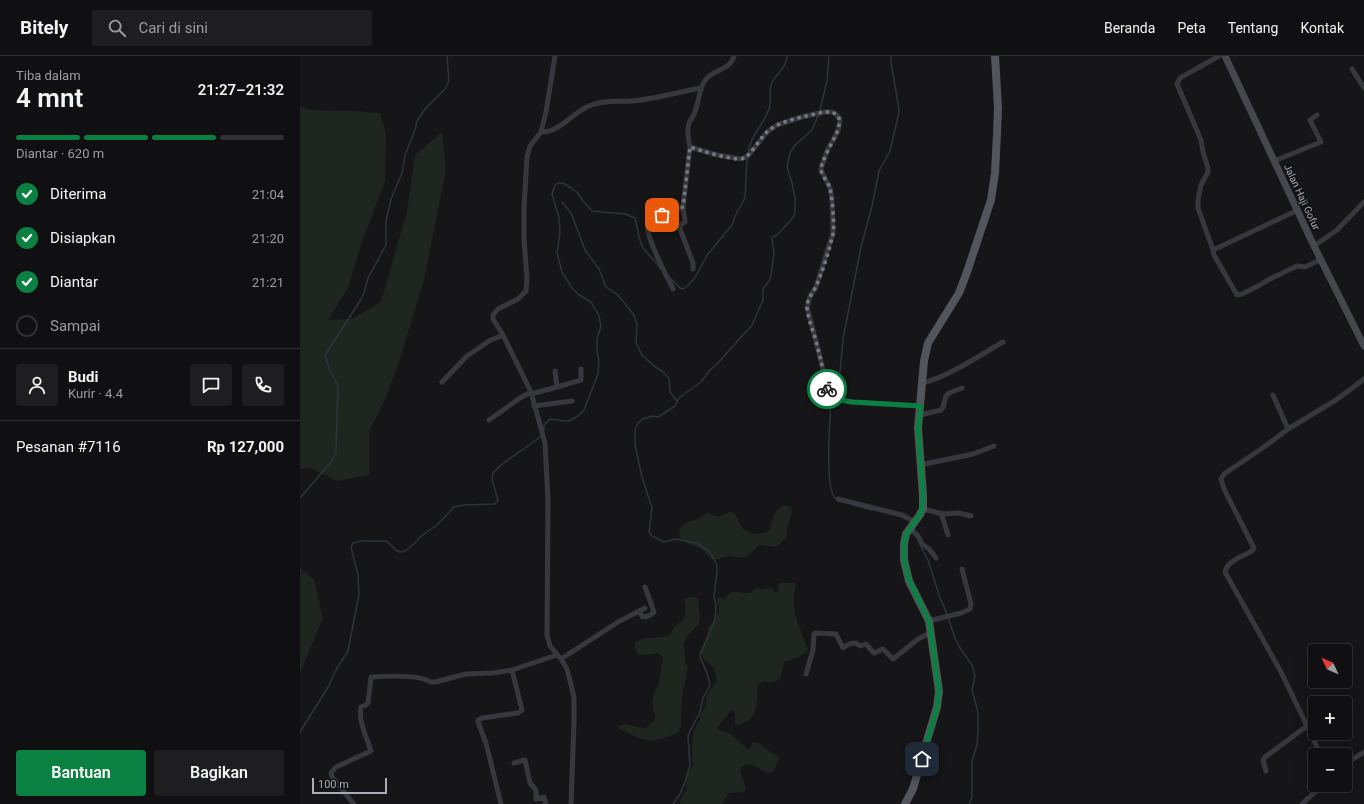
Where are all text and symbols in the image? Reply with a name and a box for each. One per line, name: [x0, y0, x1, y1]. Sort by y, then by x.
search box: [92, 10, 372, 46]
text: Bitely: [20, 16, 68, 39]
icon: search: [106, 17, 128, 39]
text: Cari di sini: [138, 19, 208, 37]
text: Beranda: [1104, 20, 1155, 36]
text: Peta: [1177, 20, 1206, 36]
text: Tentang: [1228, 20, 1278, 36]
text: Kontak: [1300, 20, 1344, 36]
text: Tiba dalam: [16, 68, 81, 83]
text: 21:27–21:32: [198, 81, 284, 99]
text: 4 mnt: [16, 83, 83, 113]
text: Diantar · 620 m: [16, 146, 104, 161]
street label: Jalan Haji Gofur: [1282, 162, 1322, 232]
icon: check: [16, 183, 38, 205]
text: Diterima: [50, 185, 106, 203]
text: 21:04: [252, 187, 284, 202]
pin: [645, 198, 679, 232]
icon: bag: [651, 204, 673, 226]
icon: check: [16, 227, 38, 249]
text: Disiapkan: [50, 229, 116, 247]
text: 21:20: [252, 231, 284, 246]
icon: check: [16, 271, 38, 293]
text: Diantar: [50, 273, 98, 291]
text: 21:21: [252, 275, 284, 290]
text: Sampai: [50, 317, 100, 335]
button: person: [16, 364, 58, 406]
button: chat: [190, 364, 232, 406]
button: phone: [242, 364, 284, 406]
text: Budi: [68, 368, 98, 386]
courier: [807, 369, 847, 409]
icon: bike: [816, 378, 838, 400]
text: Kurir · 4.4: [68, 386, 123, 401]
text: Pesanan #7116: [16, 438, 121, 456]
text: Rp 127,000: [207, 438, 284, 456]
north arrow: [1308, 644, 1352, 688]
map controls: [1308, 644, 1352, 792]
button: +: [1308, 696, 1352, 740]
pin: [905, 742, 939, 776]
icon: home: [911, 748, 933, 770]
button: −: [1308, 748, 1352, 792]
button: Bantuan: [16, 750, 146, 796]
button: Bagikan: [154, 750, 284, 796]
scale bar: [312, 776, 387, 795]
text: 100 m: [318, 778, 349, 791]

